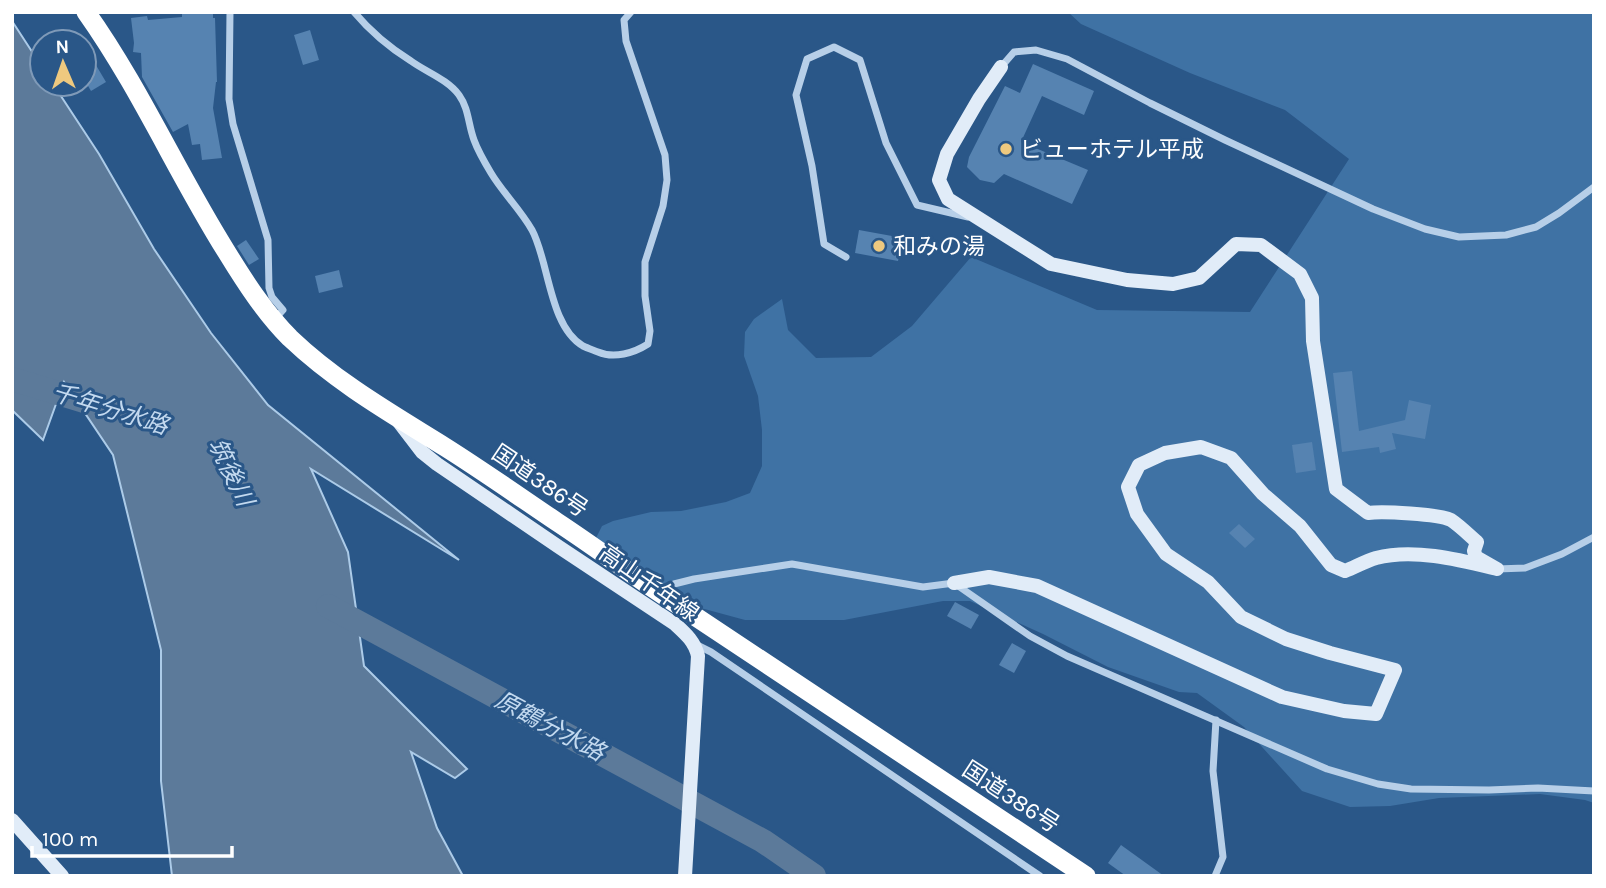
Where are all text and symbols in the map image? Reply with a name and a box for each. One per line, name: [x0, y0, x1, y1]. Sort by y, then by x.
north arrow: [28, 28, 98, 98]
text: N: [55, 36, 70, 58]
place label: ビューホテル平成: [1020, 136, 1204, 163]
marker: ビューホテル平成: [998, 141, 1014, 157]
place label: 和みの湯: [893, 233, 985, 260]
marker: 和みの湯: [871, 238, 887, 254]
water label: 千年分水路: [49, 378, 173, 441]
water label: 筑後川: [203, 434, 261, 513]
street label: 国道386号: [487, 439, 593, 523]
street label: 高山千年線: [594, 539, 704, 627]
water label: 原鶴分水路: [490, 685, 611, 767]
street label: 国道386号: [958, 756, 1064, 838]
scale bar: [32, 814, 231, 858]
text: 100 m: [42, 827, 99, 851]

